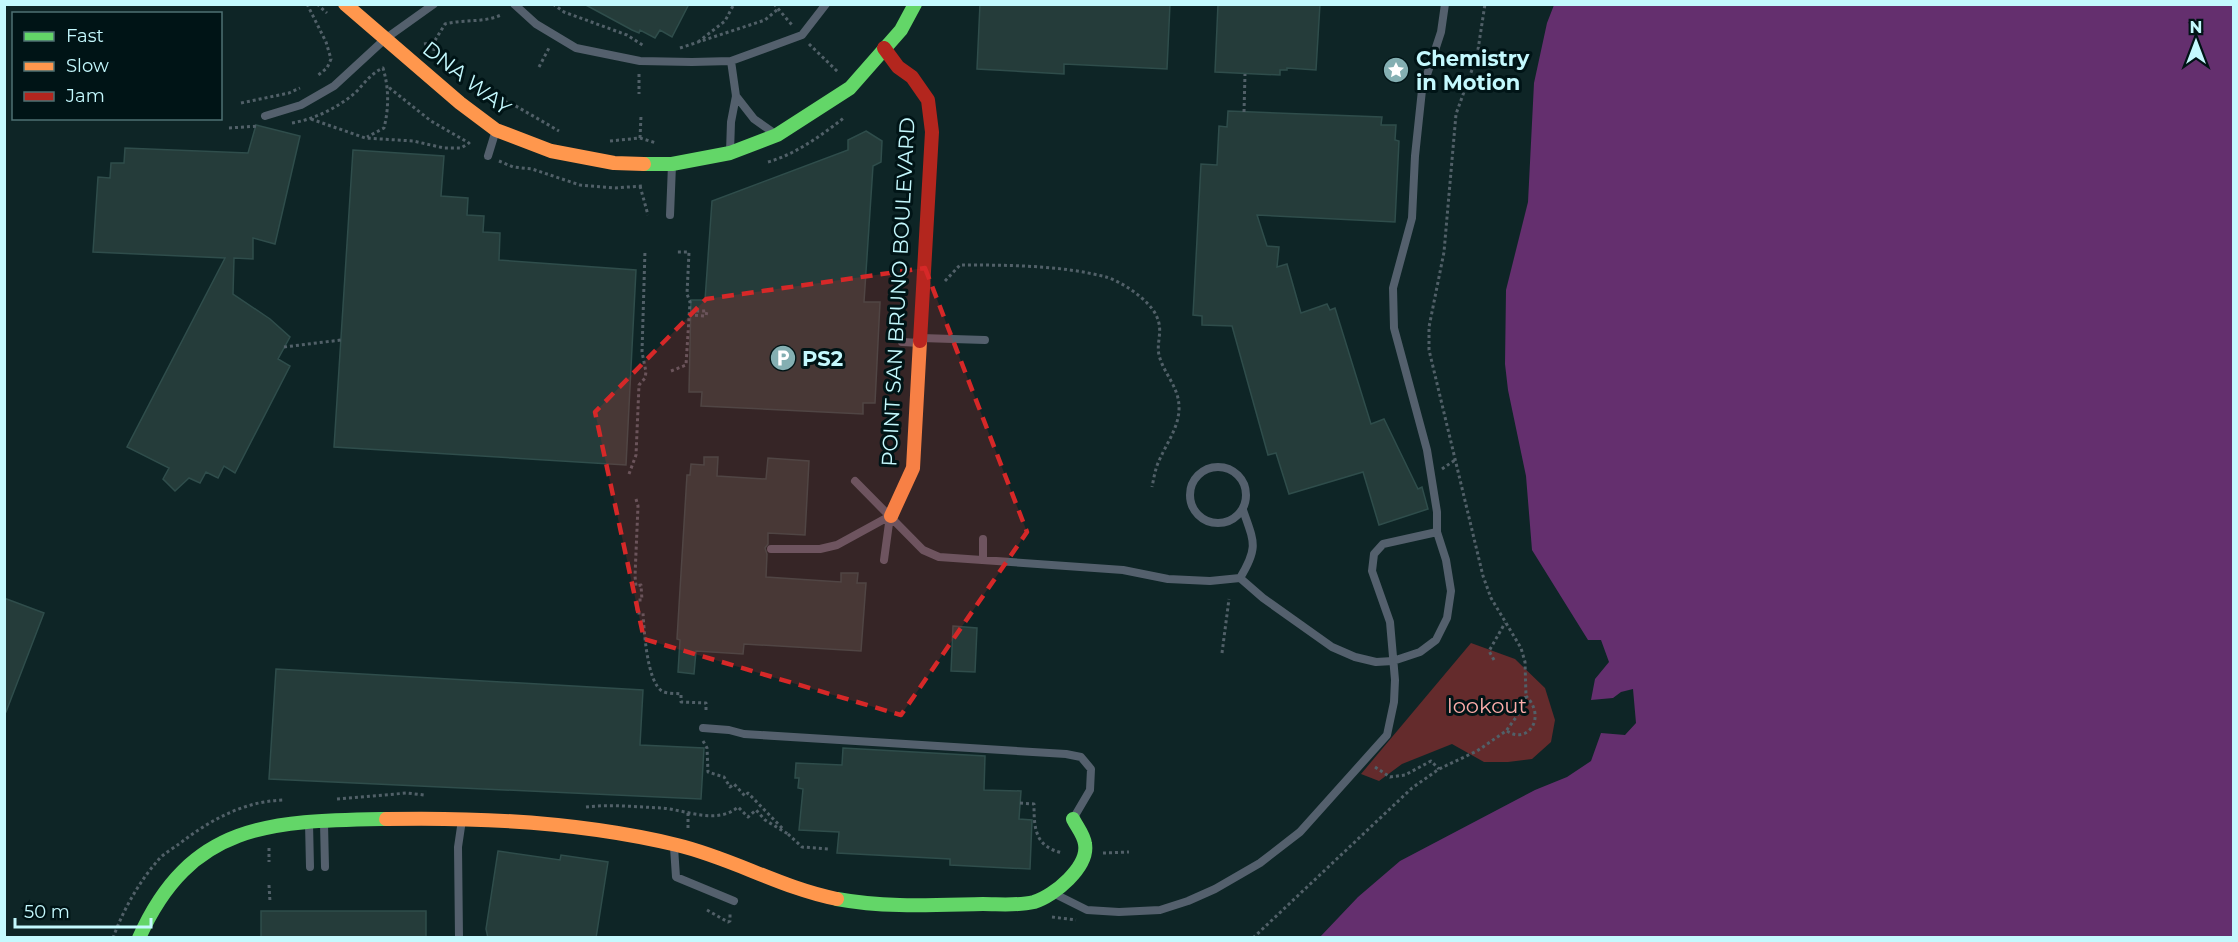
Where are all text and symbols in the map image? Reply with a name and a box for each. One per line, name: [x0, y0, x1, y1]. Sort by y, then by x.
legend: [12, 12, 222, 120]
north arrow: [2166, 12, 2226, 72]
text: N: [2190, 18, 2202, 37]
text: Fast: [66, 25, 104, 47]
street label: DNA WAY: [418, 36, 517, 121]
place label: Chemistry in Motion: [1416, 46, 1530, 95]
text: Slow: [66, 55, 109, 77]
place icon: Chemistry in Motion: [1381, 55, 1411, 85]
text: Jam: [65, 85, 105, 107]
street label: POINT SAN BRUNO BOULEVARD: [876, 117, 920, 467]
parking icon: PS2: [768, 343, 798, 373]
place label: PS2: [802, 346, 843, 371]
park label: lookout: [1447, 693, 1527, 718]
scale bar: [15, 891, 152, 929]
text: 50 m: [24, 901, 70, 923]

